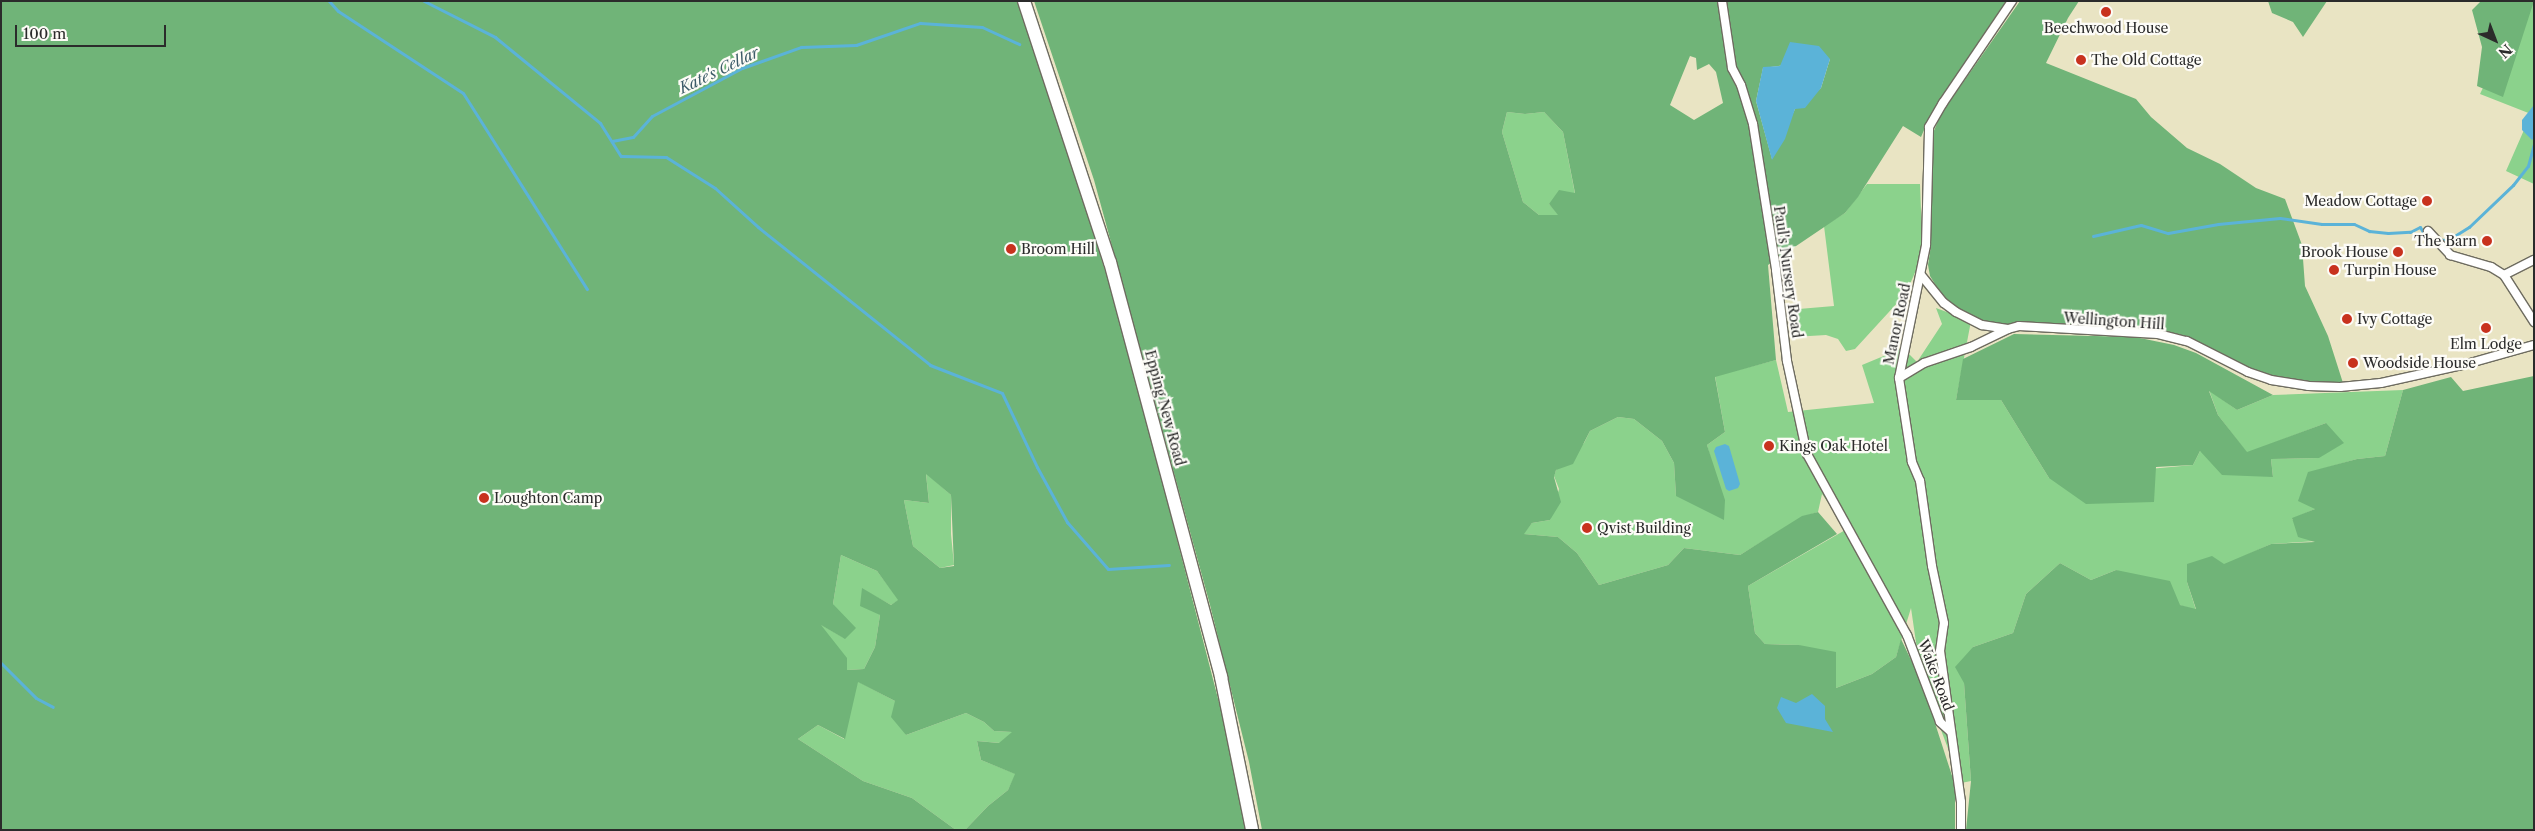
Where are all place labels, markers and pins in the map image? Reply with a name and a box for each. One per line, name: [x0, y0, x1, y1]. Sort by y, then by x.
marker: Beechwood House: [2100, 6, 2112, 18]
place label: Beechwood House: [2044, 20, 2168, 36]
place label: The Old Cottage: [2091, 52, 2202, 68]
marker: The Old Cottage: [2075, 54, 2087, 66]
place label: Meadow Cottage: [2304, 193, 2417, 209]
marker: Meadow Cottage: [2421, 195, 2433, 207]
place label: The Barn: [2414, 233, 2477, 249]
marker: The Barn: [2481, 235, 2493, 247]
place label: Broom Hill: [1021, 241, 1095, 257]
marker: Broom Hill: [1005, 243, 1017, 255]
place label: Brook House: [2301, 244, 2388, 260]
marker: Brook House: [2392, 246, 2404, 258]
place label: Turpin House: [2344, 262, 2437, 278]
marker: Turpin House: [2328, 264, 2340, 276]
place label: Ivy Cottage: [2357, 311, 2433, 327]
marker: Ivy Cottage: [2341, 313, 2353, 325]
marker: Elm Lodge: [2480, 322, 2492, 334]
place label: Elm Lodge: [2450, 336, 2522, 352]
place label: Woodside House: [2363, 355, 2476, 371]
marker: Woodside House: [2347, 357, 2359, 369]
place label: Kings Oak Hotel: [1779, 438, 1888, 454]
marker: Kings Oak Hotel: [1763, 440, 1775, 452]
place label: Loughton Camp: [494, 490, 602, 506]
marker: Loughton Camp: [478, 492, 490, 504]
place label: Qvist Building: [1597, 520, 1691, 536]
marker: Qvist Building: [1581, 522, 1593, 534]

